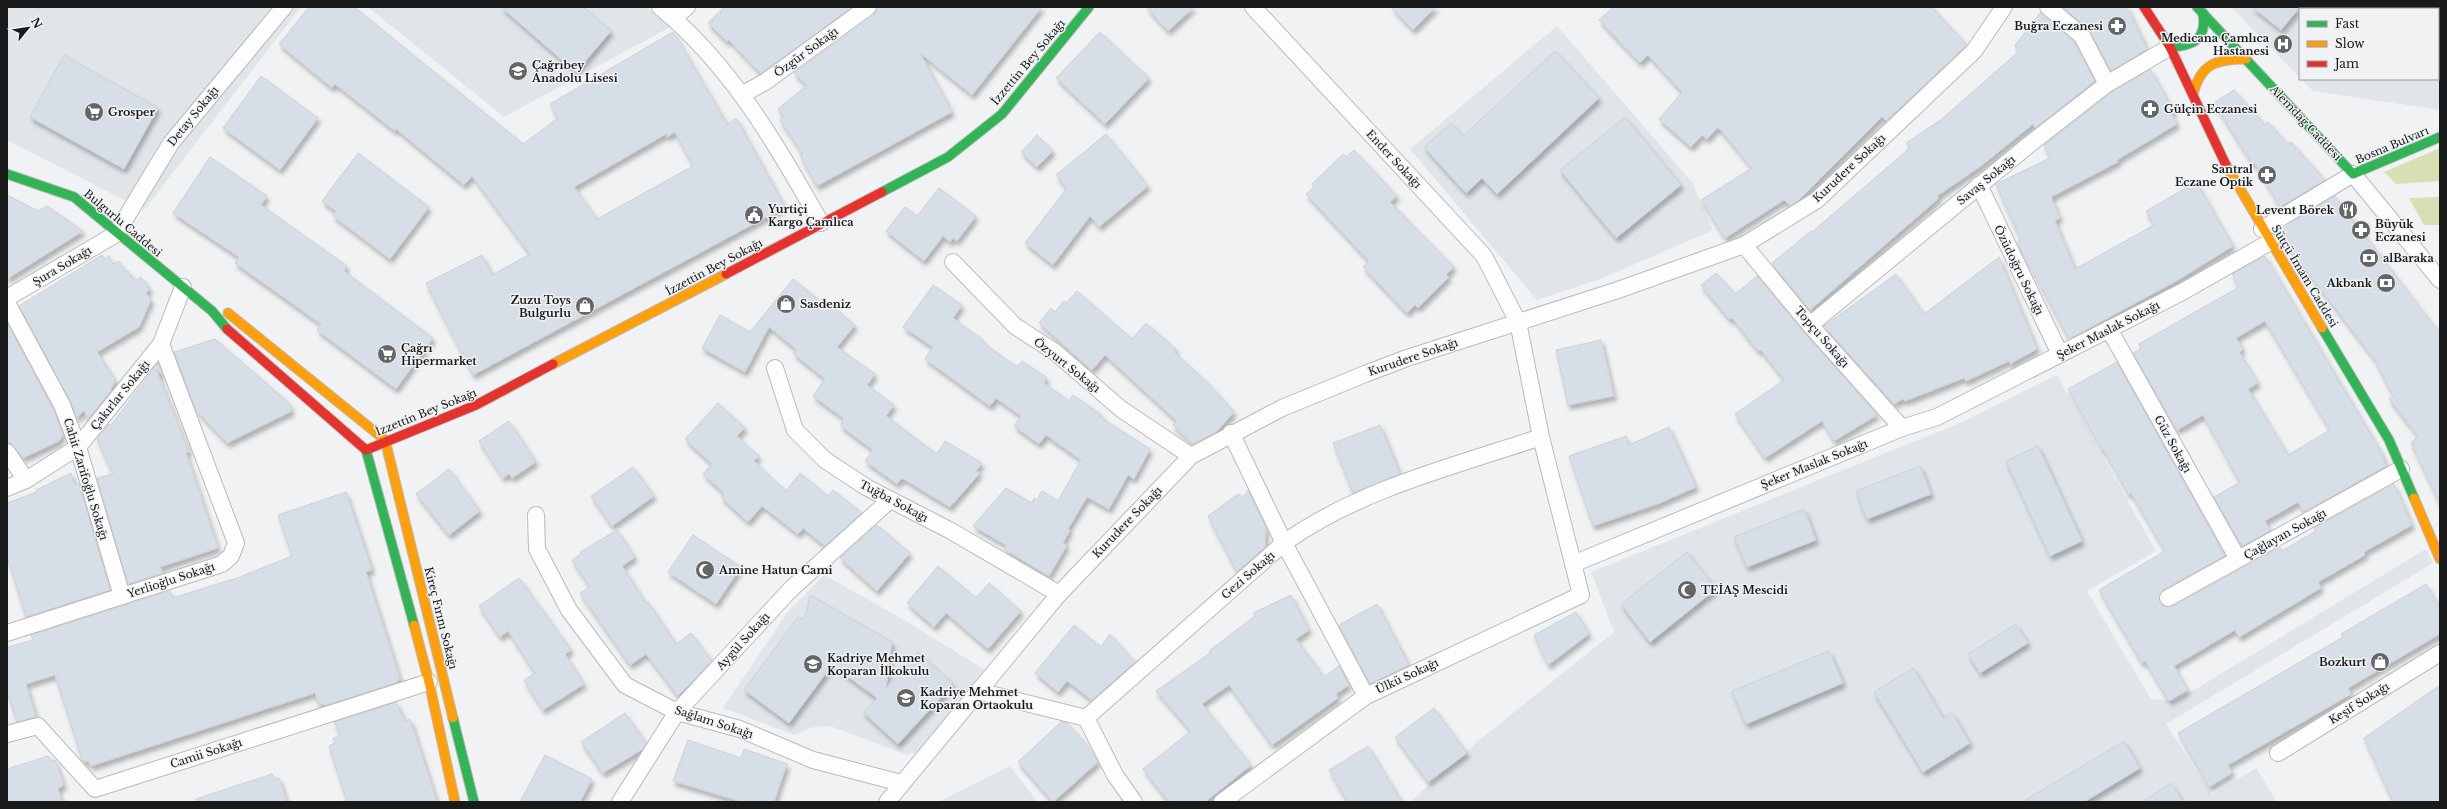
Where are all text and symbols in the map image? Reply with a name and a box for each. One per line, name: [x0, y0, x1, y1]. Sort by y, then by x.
north arrow: [8, 8, 48, 48]
legend: [2299, 8, 2439, 80]
text: N: [28, 15, 46, 32]
pharmacy icon: Buğra Eczanesi: [2106, 15, 2128, 37]
street label: İzzettin Bey Sokağı: [988, 16, 1068, 108]
text: Fast: [2335, 16, 2360, 31]
place label: Buğra Eczanesi: [2014, 19, 2103, 33]
street label: Özgür Sokağı: [771, 24, 841, 80]
place label: Medicana Çamlıca Hastanesi: [2161, 31, 2270, 58]
hospital icon: Medicana Çamlıca Hastanesi: [2272, 33, 2294, 55]
text: Slow: [2335, 36, 2365, 51]
text: Jam: [2333, 56, 2359, 71]
place label: Çağrıbey Anadolu Lisesi: [531, 58, 618, 85]
school or university icon: Çağrıbey Anadolu Lisesi: [507, 60, 529, 82]
street label: Alemdağ Caddesi: [2267, 82, 2345, 164]
street label: Detay Sokağı: [164, 83, 222, 149]
pharmacy icon: Gülçin Eczanesi: [2139, 98, 2161, 120]
supermarket icon: Grosper: [83, 101, 105, 123]
place label: Gülçin Eczanesi: [2164, 102, 2257, 116]
place label: Grosper: [108, 105, 156, 119]
street label: Bosna Bulvarı: [2353, 123, 2431, 167]
street label: Ender Sokağı: [1363, 127, 1425, 191]
street label: Kurudere Sokağı: [1810, 131, 1888, 205]
street label: Savaş Sokağı: [1954, 152, 2018, 208]
place label: Santral Eczane Optik: [2175, 162, 2254, 189]
pharmacy icon: Santral Eczane Optik: [2256, 164, 2278, 186]
street label: Bulgurlu Caddesi: [81, 186, 165, 260]
restaurant icon: Levent Börek: [2337, 199, 2359, 221]
place label: Yurtiçi Kargo Çamlıca: [767, 202, 854, 229]
place label: Levent Börek: [2256, 203, 2335, 217]
public building icon: Yurtiçi Kargo Çamlıca: [743, 204, 765, 226]
place label: Büyük Eczanesi: [2375, 217, 2426, 244]
pharmacy icon: Büyük Eczanesi: [2350, 219, 2372, 241]
street label: Sütçü İmam Caddesi: [2269, 222, 2341, 330]
street label: Özüdoğru Sokağı: [1991, 223, 2047, 317]
street label: İzzettin Bey Sokağı: [663, 235, 765, 299]
street label: Şura Sokağı: [30, 243, 94, 289]
bank icon: alBaraka: [2358, 247, 2380, 269]
place label: alBaraka: [2383, 251, 2434, 265]
bank icon: Akbank: [2375, 272, 2397, 294]
place label: Akbank: [2326, 276, 2373, 290]
place label: Zuzu Toys Bulgurlu: [511, 293, 571, 320]
shop icon: Sasdeniz: [775, 293, 797, 315]
shop icon: Zuzu Toys Bulgurlu: [574, 295, 596, 317]
place label: Sasdeniz: [800, 297, 851, 311]
street label: Şeker Maslak Sokağı: [2054, 298, 2162, 362]
street label: Topçu Sokağı: [1792, 304, 1852, 371]
street label: Özyurt Sokağı: [1031, 335, 1103, 396]
street label: Kurudere Sokağı: [1366, 335, 1460, 379]
place label: Çağrı Hipermarket: [401, 341, 477, 368]
supermarket icon: Çağrı Hipermarket: [376, 343, 398, 365]
street label: Çakırlar Sokağı: [88, 357, 153, 433]
street label: İzzettin Bey Sokağı: [373, 385, 479, 439]
street label: Güz Sokağı: [2151, 413, 2195, 475]
street label: Cahit Zarifoğlu Sokağı: [61, 416, 111, 542]
street label: Şeker Maslak Sokağı: [1758, 436, 1870, 492]
street label: Tuğba Sokağı: [857, 477, 931, 525]
street label: Kurudere Sokağı: [1089, 483, 1165, 561]
street label: Çağlayan Sokağı: [2241, 505, 2329, 562]
street label: Gezi Sokağı: [1218, 548, 1278, 602]
street label: Yerlioğlu Sokağı: [125, 559, 217, 601]
mosque icon: Amine Hatun Cami: [694, 559, 716, 581]
place label: Amine Hatun Cami: [718, 563, 833, 577]
street label: Kireç Fırını Sokağı: [422, 565, 461, 671]
mosque icon: TEİAŞ Mescidi: [1676, 579, 1698, 601]
place label: TEİAŞ Mescidi: [1701, 582, 1788, 597]
street label: Aygül Sokağı: [713, 609, 773, 674]
place label: Kadriye Mehmet Koparan İlkokulu: [827, 651, 930, 678]
shop icon: Bozkurt: [2369, 651, 2391, 673]
school or university icon: Kadriye Mehmet Koparan İlkokulu: [802, 653, 824, 675]
street label: Ülkü Sokağı: [1373, 655, 1441, 697]
place label: Bozkurt: [2319, 655, 2367, 669]
street label: Keşif Sokağı: [2326, 679, 2392, 727]
place label: Kadriye Mehmet Koparan Ortaokulu: [920, 685, 1033, 712]
school or university icon: Kadriye Mehmet Koparan Ortaokulu: [895, 687, 917, 709]
street label: Sağlam Sokağı: [673, 703, 755, 741]
street label: Camii Sokağı: [168, 735, 244, 771]

